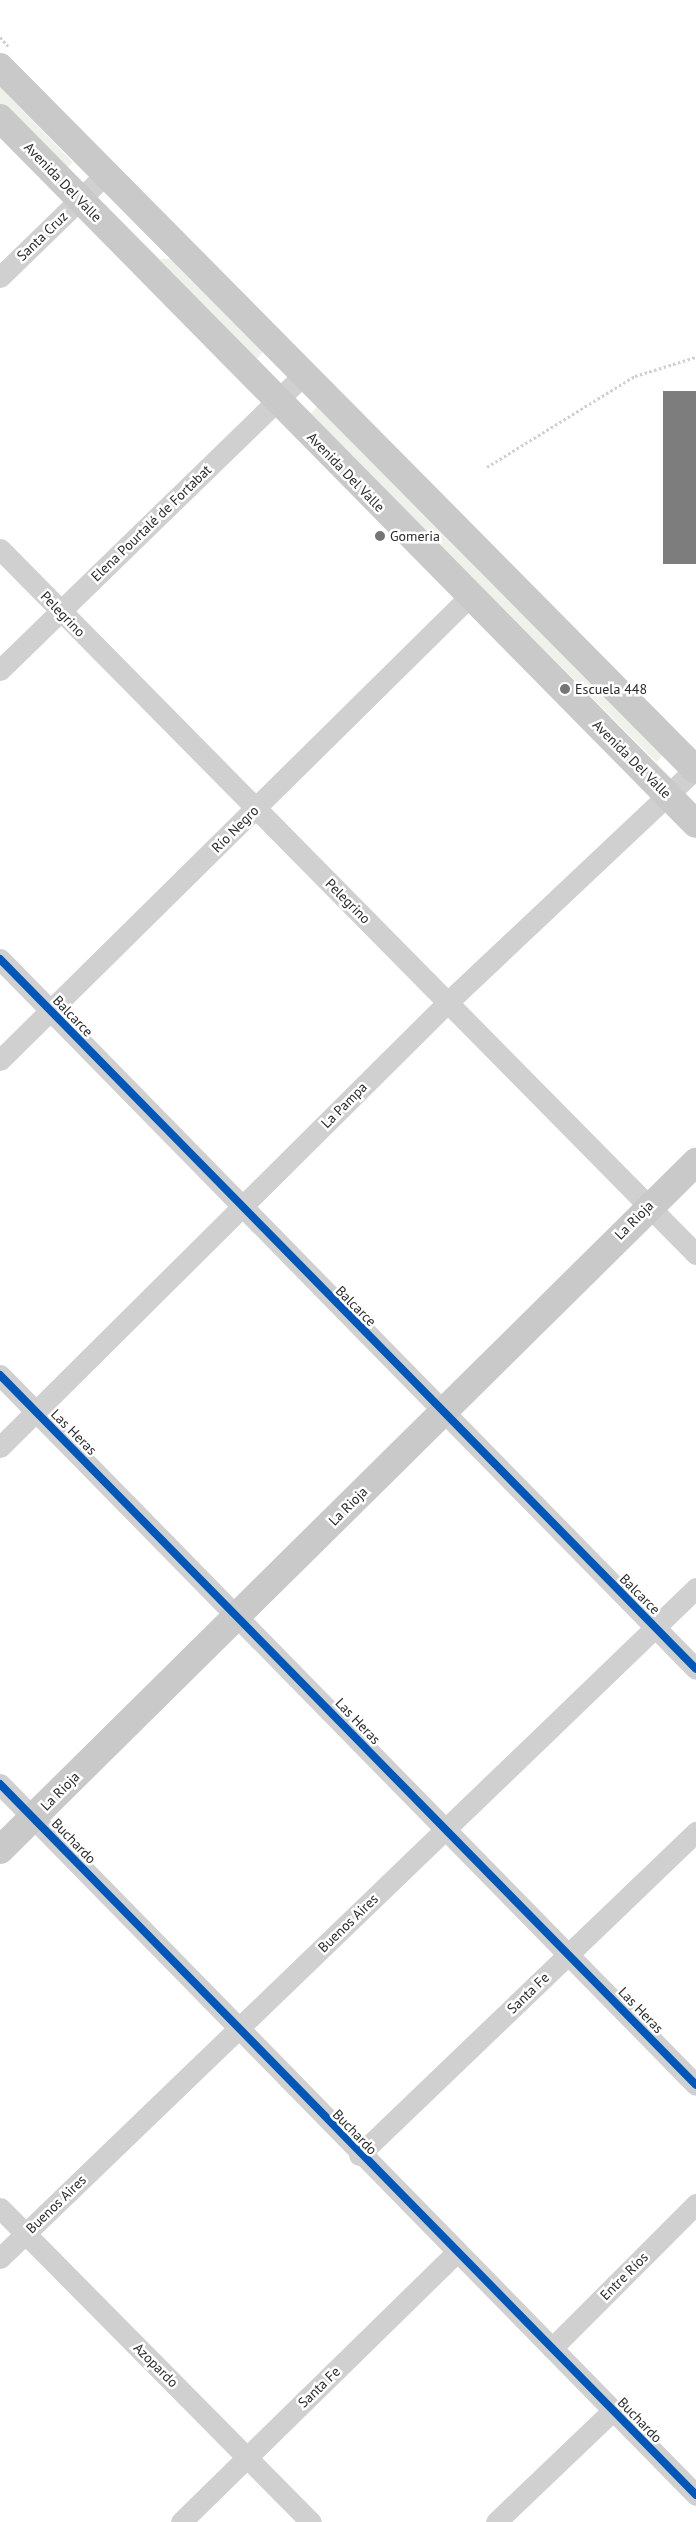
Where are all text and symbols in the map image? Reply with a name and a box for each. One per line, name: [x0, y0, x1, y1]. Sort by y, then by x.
street label: Avenida Del Valle: [21, 139, 105, 225]
street label: Santa Cruz: [13, 208, 71, 264]
street label: Avenida Del Valle: [304, 429, 388, 515]
street label: Elena Pourtalé de Fortabat: [87, 461, 215, 585]
place label: Gomeria: [390, 528, 440, 544]
marker: Gomeria: [374, 530, 386, 542]
street label: Pelegrino: [37, 588, 89, 640]
place label: Escuela 448: [575, 681, 647, 697]
marker: Escuela 448: [559, 683, 571, 695]
street label: Avenida Del Valle: [589, 716, 675, 802]
street label: Río Negro: [208, 802, 262, 856]
street label: Pelegrino: [322, 875, 374, 927]
street label: Balcarce: [49, 992, 97, 1040]
street label: La Pampa: [318, 1079, 370, 1131]
street label: La Rioja: [611, 1197, 657, 1243]
street label: Balcarce: [332, 1282, 380, 1330]
street label: Las Heras: [48, 1406, 100, 1458]
street label: La Rioja: [325, 1483, 371, 1529]
street label: Balcarce: [616, 1570, 664, 1618]
street label: Las Heras: [332, 1694, 384, 1748]
street label: La Rioja: [37, 1768, 83, 1814]
street label: Buchardo: [48, 1815, 100, 1867]
street label: Buenos Aires: [314, 1890, 382, 1956]
street label: Santa Fe: [504, 1969, 552, 2017]
street label: Las Heras: [615, 1983, 667, 2037]
street label: Buchardo: [329, 2106, 381, 2158]
street label: Buenos Aires: [22, 2171, 90, 2237]
street label: Entre Ríos: [597, 2249, 651, 2303]
street label: Azopardo: [130, 2339, 182, 2391]
street label: Santa Fe: [295, 2363, 343, 2411]
street label: Buchardo: [614, 2394, 666, 2446]

